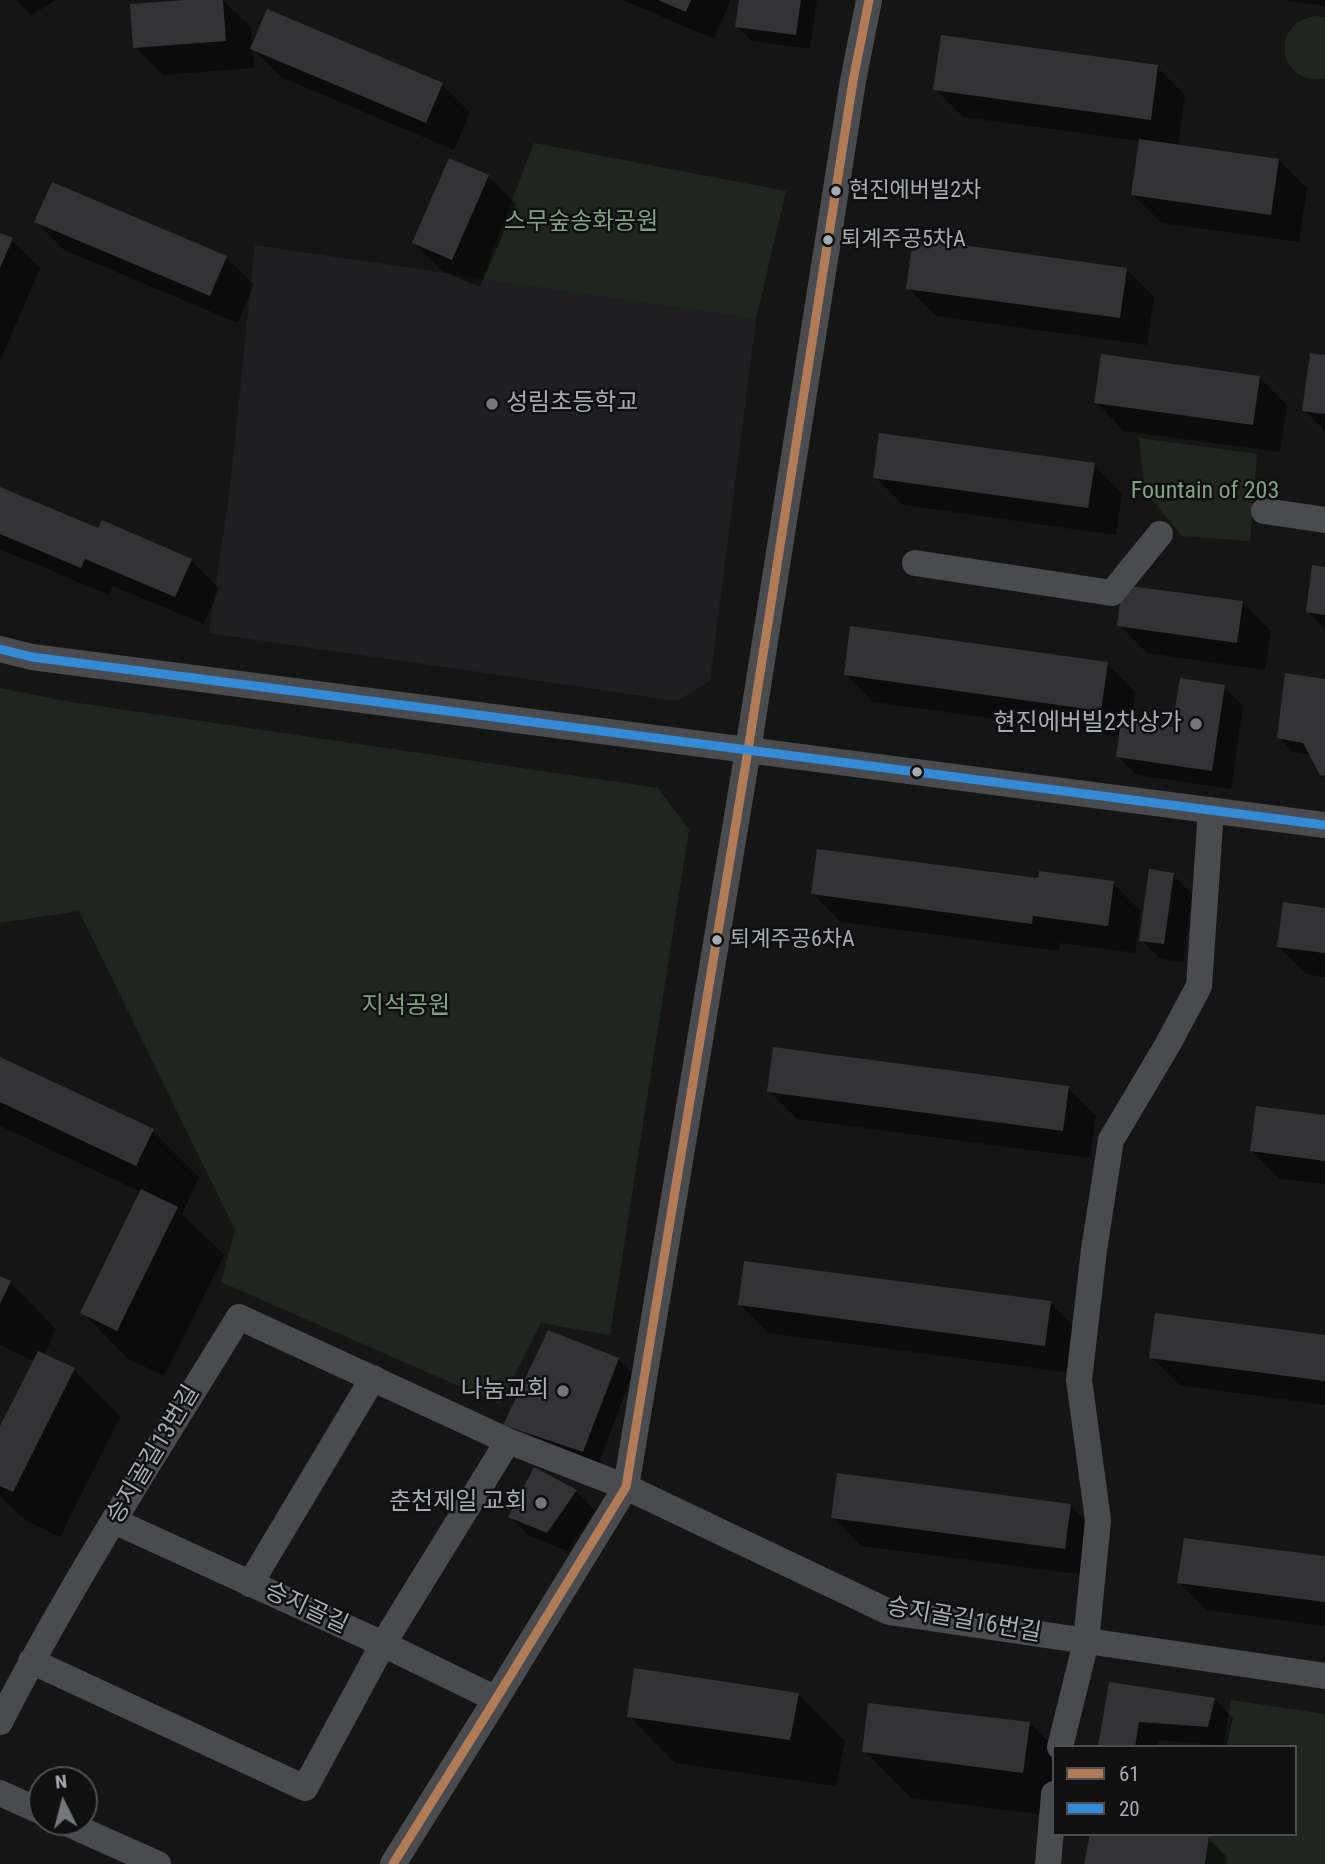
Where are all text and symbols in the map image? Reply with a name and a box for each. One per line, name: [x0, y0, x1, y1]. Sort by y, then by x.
place label: 현진에버빌2차: [849, 178, 981, 204]
marker: 현진에버빌2차: [829, 184, 843, 198]
park label: 스무숲송화공원: [504, 209, 658, 237]
place label: 퇴계주공5차A: [841, 227, 966, 253]
marker: 퇴계주공5차A: [821, 233, 835, 247]
place label: 성림초등학교: [506, 390, 638, 418]
marker: 성림초등학교: [484, 396, 500, 412]
park label: Fountain of 203: [1131, 478, 1279, 506]
place label: 현진에버빌2차상가: [994, 710, 1182, 738]
marker: 현진에버빌2차상가: [1188, 716, 1204, 732]
unlabelled marker: [910, 765, 924, 779]
place label: 퇴계주공6차A: [730, 927, 855, 953]
marker: 퇴계주공6차A: [710, 933, 724, 947]
park label: 지석공원: [362, 993, 450, 1021]
place label: 나눔교회: [461, 1377, 549, 1405]
street label: 승지골길13번길: [101, 1381, 207, 1529]
marker: 나눔교회: [555, 1383, 571, 1399]
place label: 춘천제일 교회: [389, 1489, 527, 1517]
marker: 춘천제일 교회: [533, 1495, 549, 1511]
street label: 승지골길: [260, 1577, 352, 1641]
street label: 승지골길16번길: [885, 1593, 1043, 1649]
legend: [1052, 1745, 1297, 1836]
text: 61: [1119, 1762, 1140, 1786]
north arrow: [28, 1766, 98, 1836]
text: N: [54, 1770, 68, 1794]
text: 20: [1119, 1797, 1140, 1821]

